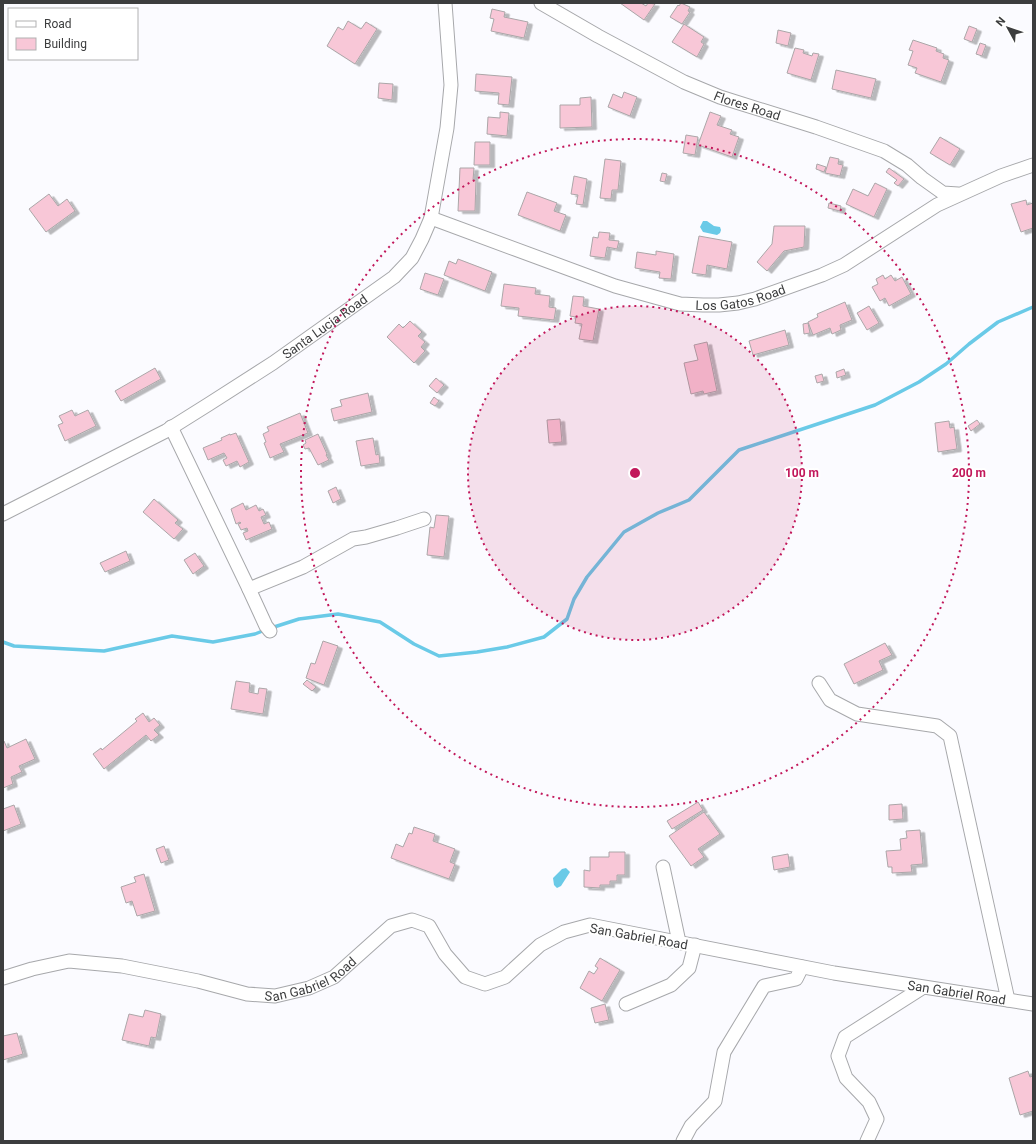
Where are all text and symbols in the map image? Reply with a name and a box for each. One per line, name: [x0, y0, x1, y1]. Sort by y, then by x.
legend: [8, 8, 138, 60]
north arrow: [988, 8, 1028, 48]
text: N: [993, 15, 1008, 29]
text: Road: [44, 17, 72, 31]
text: Building: [44, 37, 87, 51]
street label: Flores Road: [712, 88, 782, 123]
street label: Los Gatos Road: [695, 282, 787, 313]
street label: Santa Lucia Road: [280, 291, 370, 362]
centre of rings: [628, 466, 642, 480]
text: 100 m: [785, 466, 819, 480]
text: 200 m: [952, 466, 986, 480]
street label: San Gabriel Road: [589, 921, 689, 952]
street label: San Gabriel Road: [264, 954, 359, 1004]
street label: San Gabriel Road: [907, 978, 1007, 1008]

